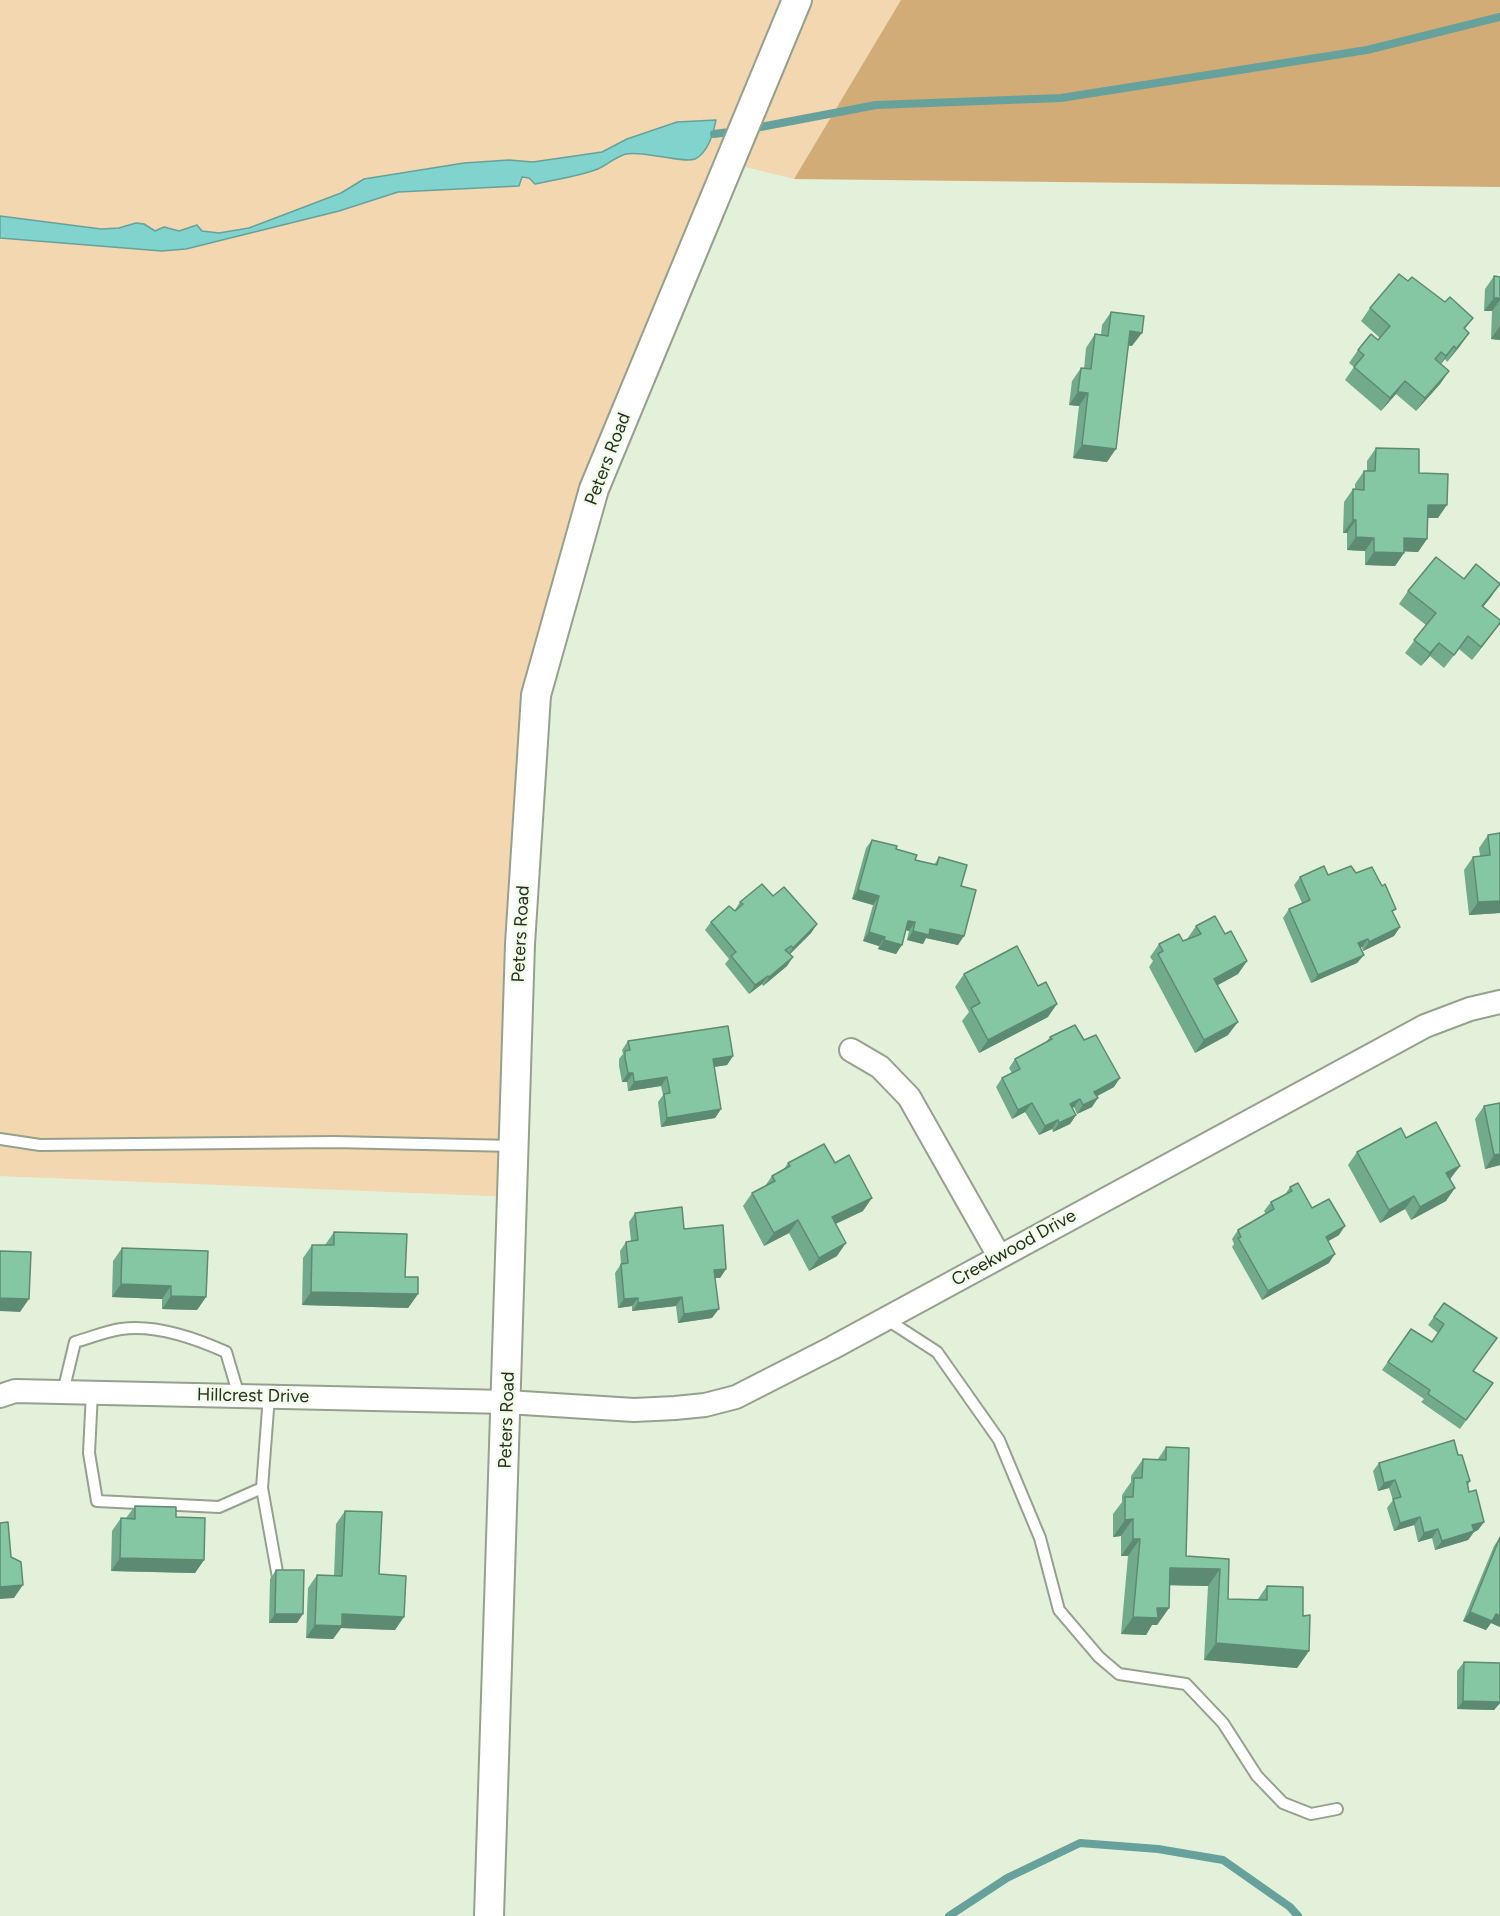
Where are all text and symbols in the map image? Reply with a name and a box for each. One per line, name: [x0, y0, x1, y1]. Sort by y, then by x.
street label: Peters Road: [581, 410, 635, 508]
street label: Peters Road: [508, 885, 534, 983]
street label: Creekwood Drive: [948, 1205, 1080, 1291]
street label: Peters Road: [495, 1371, 519, 1469]
street label: Hillcrest Drive: [197, 1384, 309, 1408]

